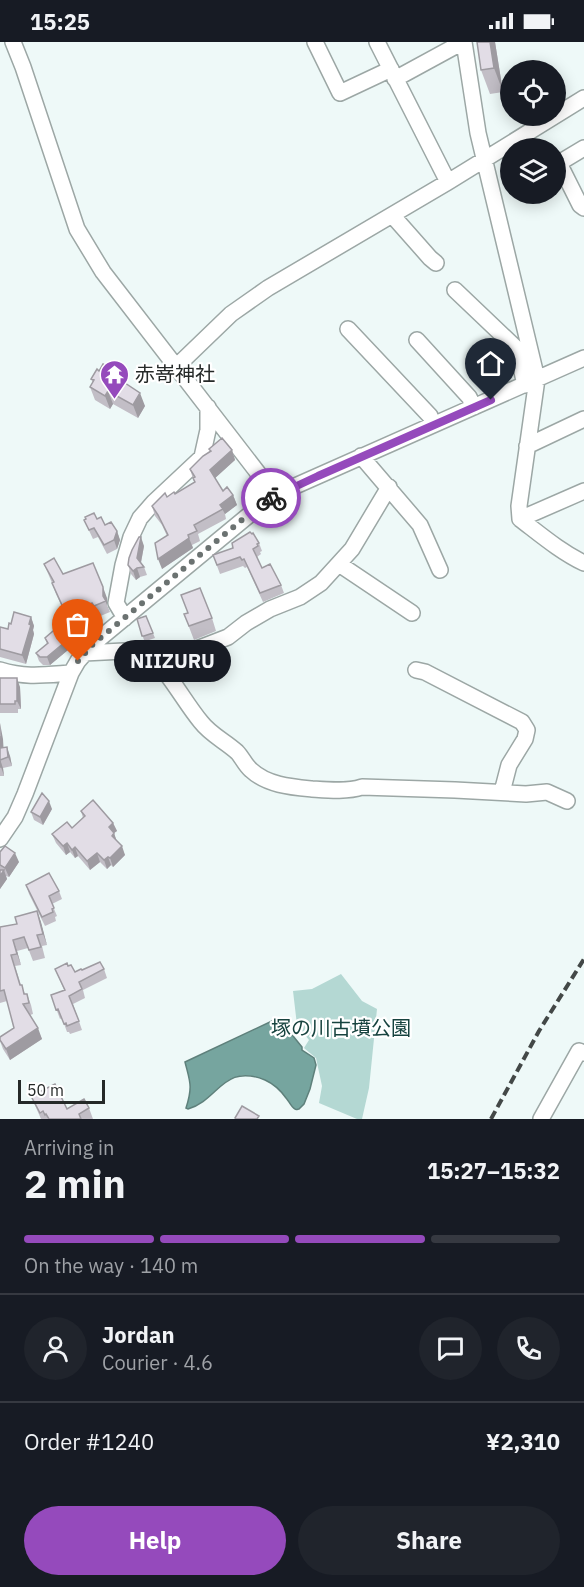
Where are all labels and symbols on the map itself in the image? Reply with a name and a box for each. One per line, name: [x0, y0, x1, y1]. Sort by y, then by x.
pin: [465, 338, 516, 400]
temple icon: 赤嵜神社: [98, 358, 130, 400]
place label: 赤嵜神社: [135, 360, 215, 387]
courier: [241, 468, 301, 528]
pin: [52, 599, 103, 661]
callout: NIIZURU: [114, 640, 231, 682]
park label: 塚の川古墳公園: [271, 1014, 411, 1041]
scale bar: [18, 1077, 105, 1104]

